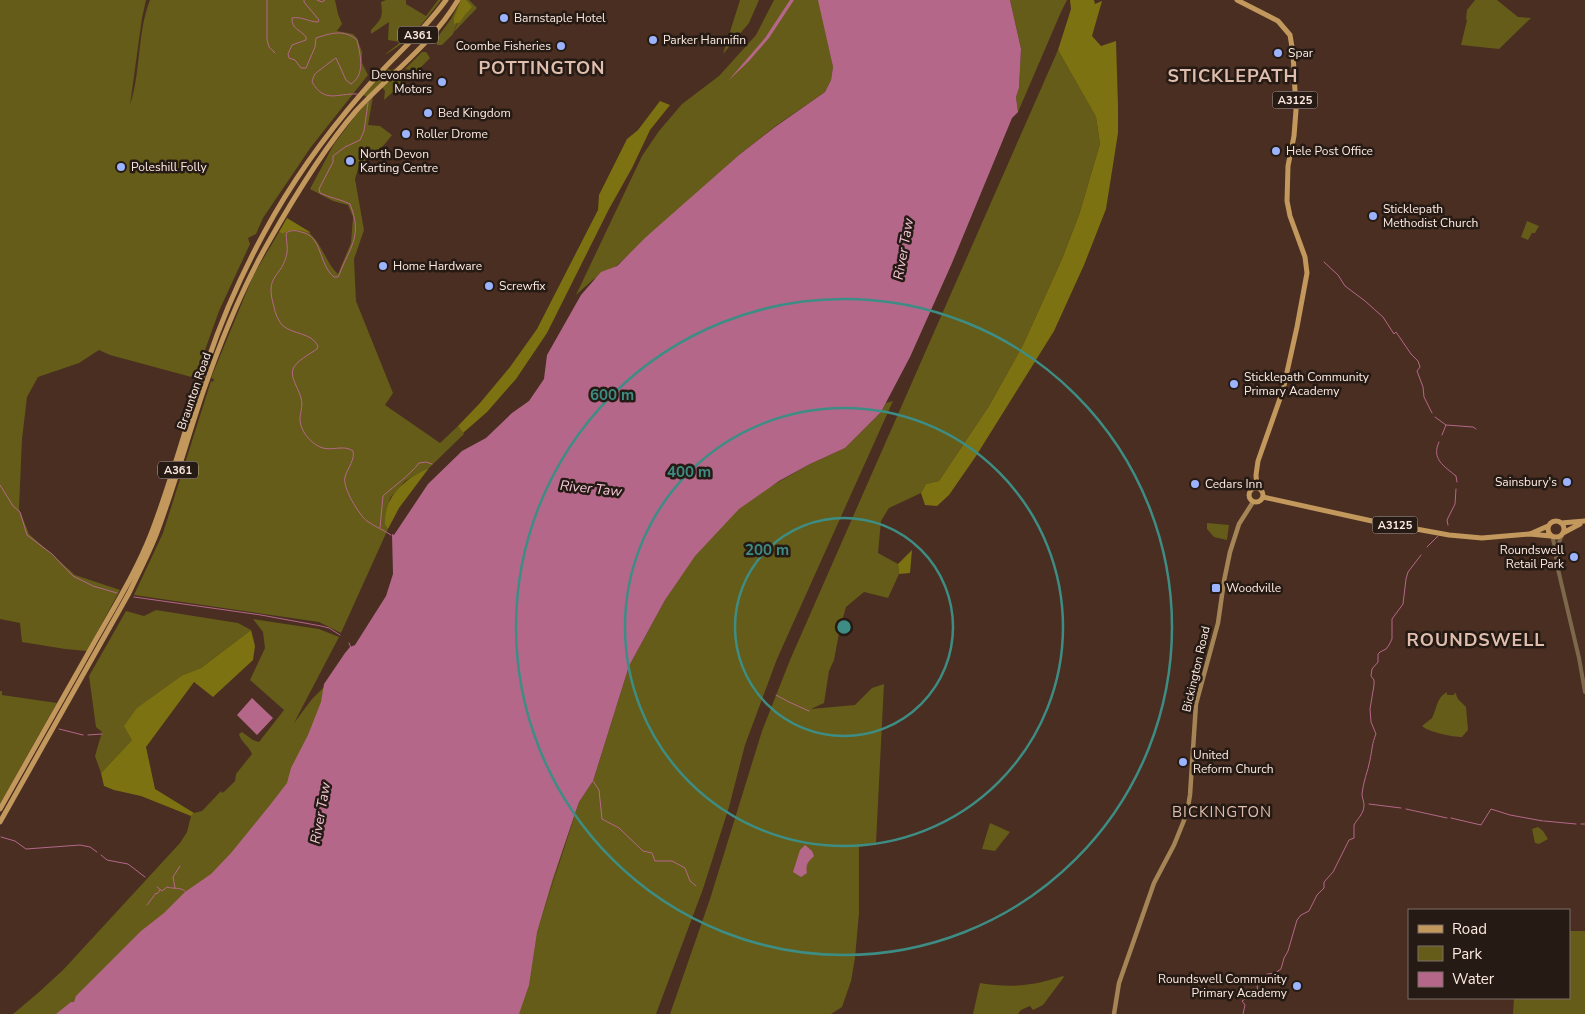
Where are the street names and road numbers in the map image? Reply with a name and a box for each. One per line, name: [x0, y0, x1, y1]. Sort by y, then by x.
road number: A361: [398, 26, 438, 44]
road number: A3125: [1272, 92, 1318, 108]
street label: Braunton Road: [173, 350, 215, 432]
road number: A361: [158, 462, 198, 478]
road number: A3125: [1372, 516, 1418, 534]
street label: Bickington Road: [1178, 624, 1214, 714]

